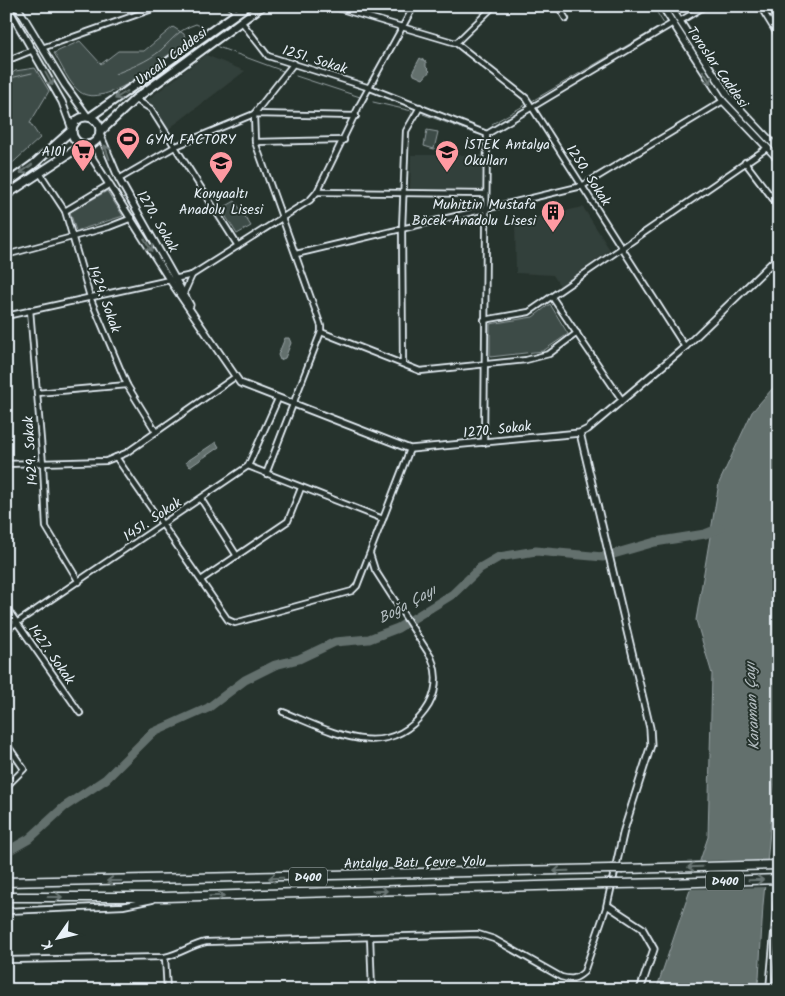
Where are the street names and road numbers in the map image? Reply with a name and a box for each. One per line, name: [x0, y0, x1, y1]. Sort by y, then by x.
street label: Uncalı Caddesi: [131, 22, 213, 91]
street label: Toroslar Caddesi: [681, 22, 754, 114]
street label: 1251. Sokak: [280, 40, 350, 80]
street label: 1250. Sokak: [560, 140, 617, 211]
street label: 1270. Sokak: [131, 186, 184, 257]
street label: 1424. Sokak: [82, 263, 127, 337]
street label: 1429. Sokak: [18, 415, 44, 486]
street label: 1270. Sokak: [462, 415, 533, 445]
street label: 1451. Sokak: [119, 492, 187, 548]
street label: 1427. Sokak: [22, 620, 80, 690]
street label: Antalya Batı Çevre Yolu: [344, 851, 486, 875]
road number: D400: [289, 868, 327, 886]
road number: D400: [706, 871, 744, 890]

